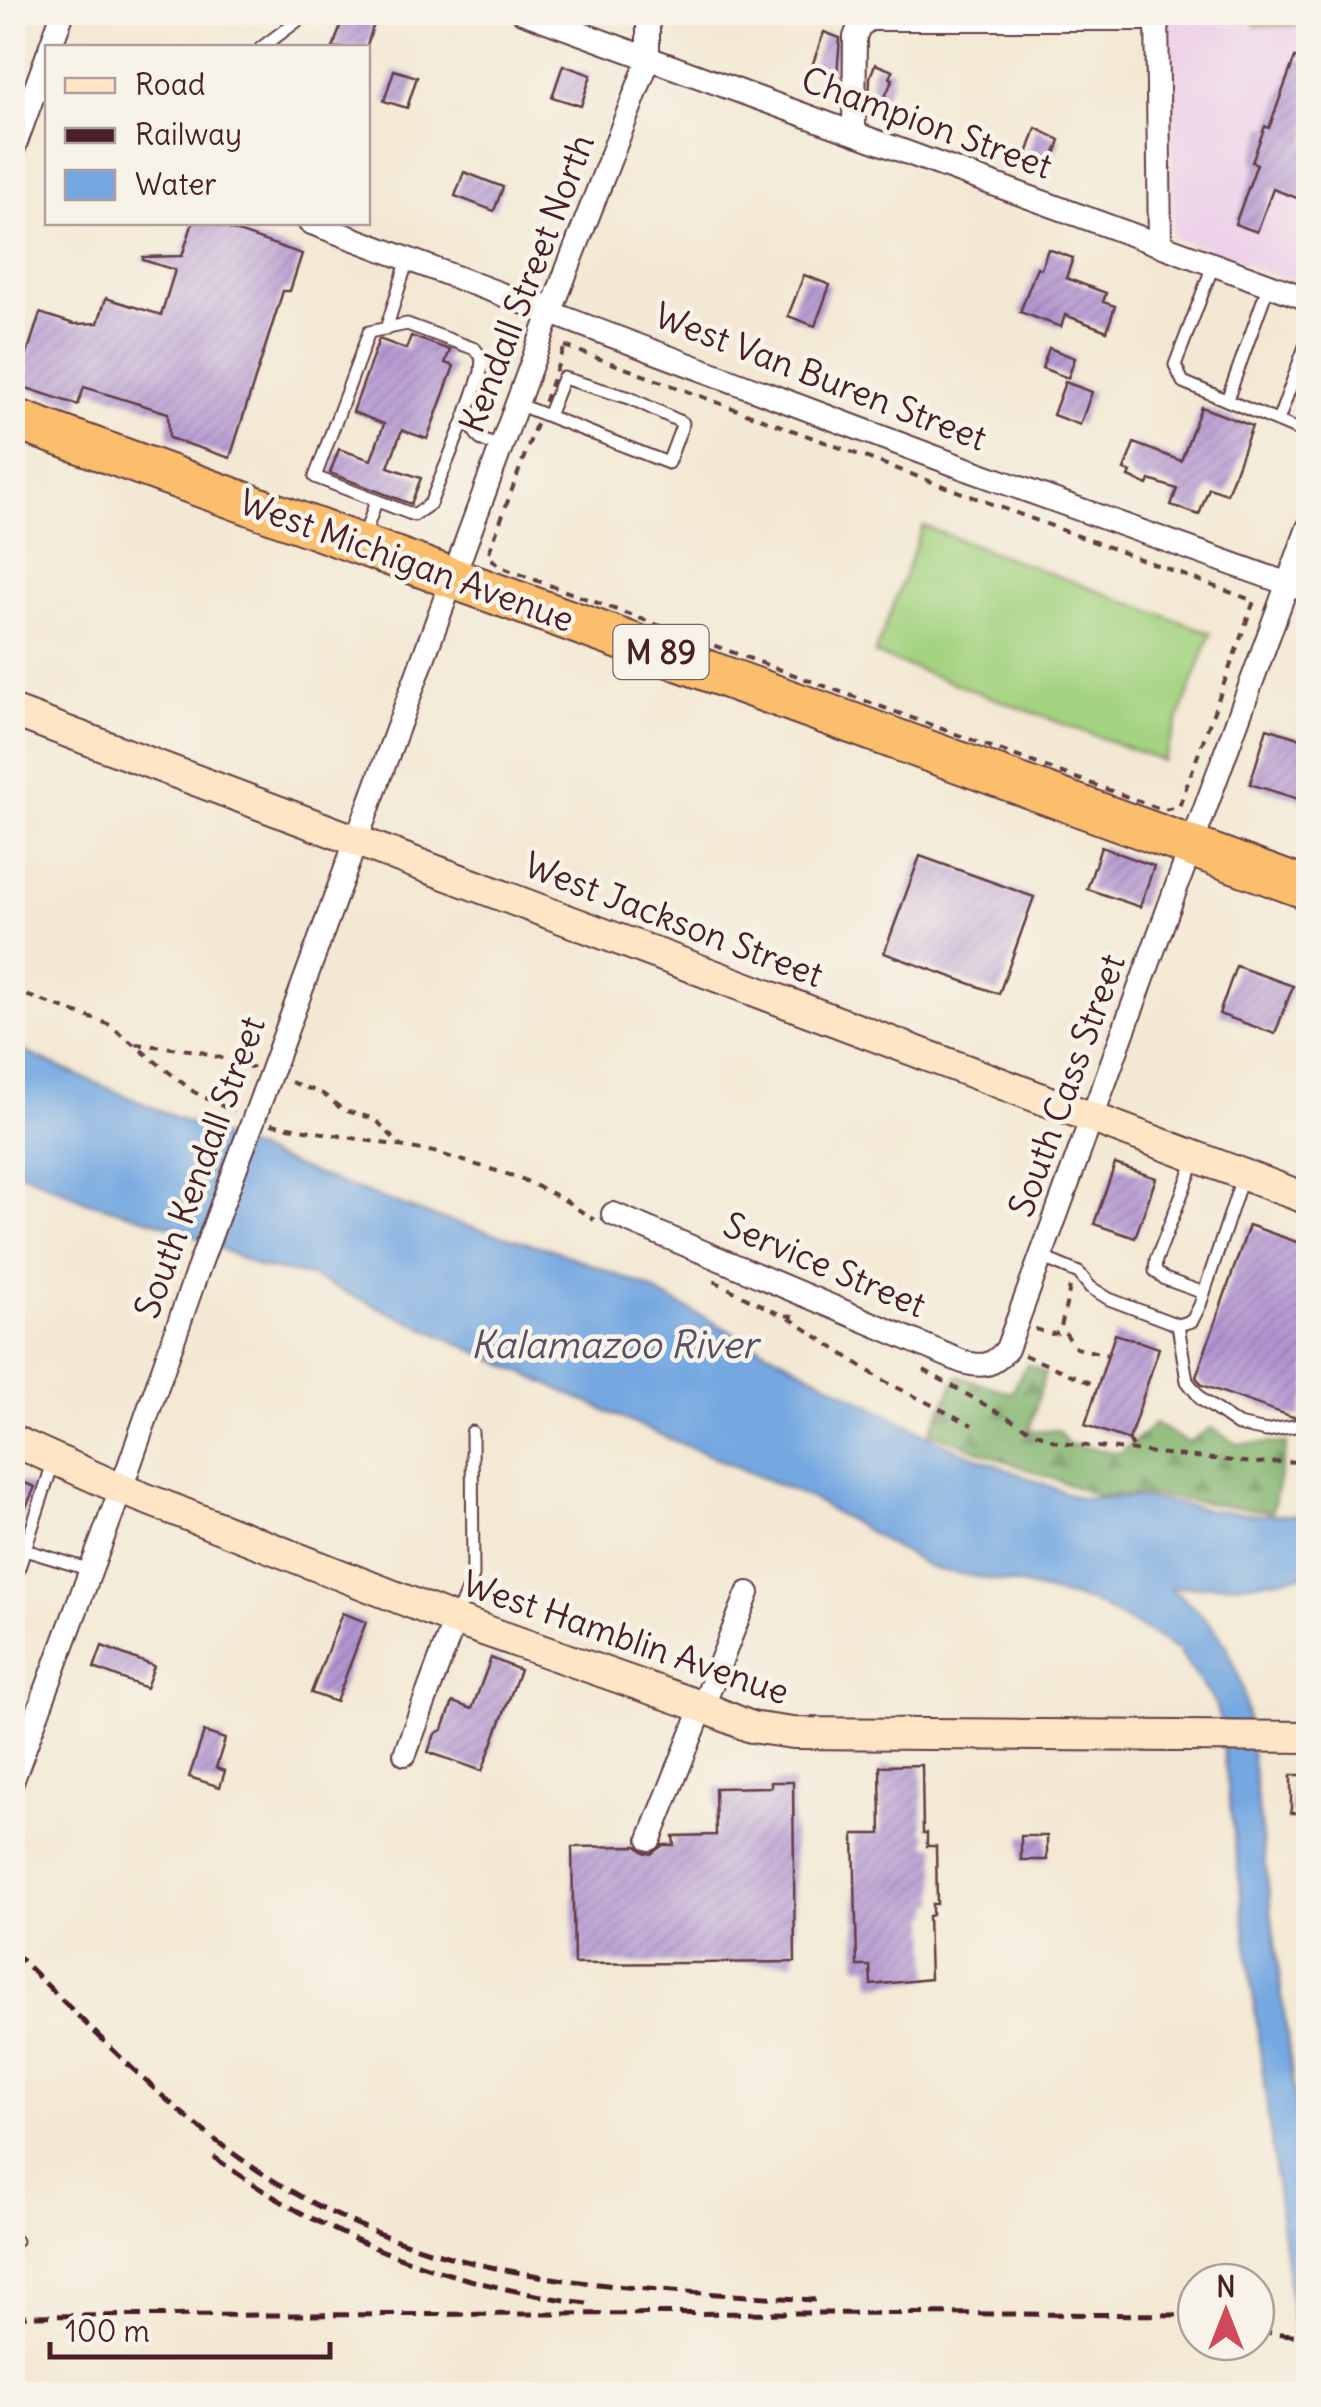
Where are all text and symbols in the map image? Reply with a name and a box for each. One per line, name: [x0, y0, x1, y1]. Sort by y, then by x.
legend: [45, 45, 370, 225]
street label: Champion Street: [796, 56, 1058, 188]
text: Road: [135, 65, 205, 103]
text: Railway: [135, 115, 242, 153]
street label: Kendall Street North: [449, 128, 603, 438]
text: Water: [135, 165, 217, 203]
street label: West Van Buren Street: [649, 292, 993, 460]
street label: West Michigan Avenue: [234, 479, 580, 641]
road number: M 89: [614, 625, 708, 679]
street label: West Jackson Street: [519, 842, 830, 996]
street label: South Cass Street: [998, 948, 1134, 1222]
street label: South Kendall Street: [124, 1010, 274, 1324]
street label: Service Street: [717, 1202, 933, 1326]
water label: Kalamazoo River: [471, 1321, 762, 1368]
street label: West Hamblin Avenue: [457, 1560, 795, 1714]
north arrow: [1176, 2262, 1276, 2362]
text: N: [1216, 2269, 1236, 2305]
scale bar: [50, 2297, 330, 2359]
text: 100 m: [65, 2312, 150, 2350]

